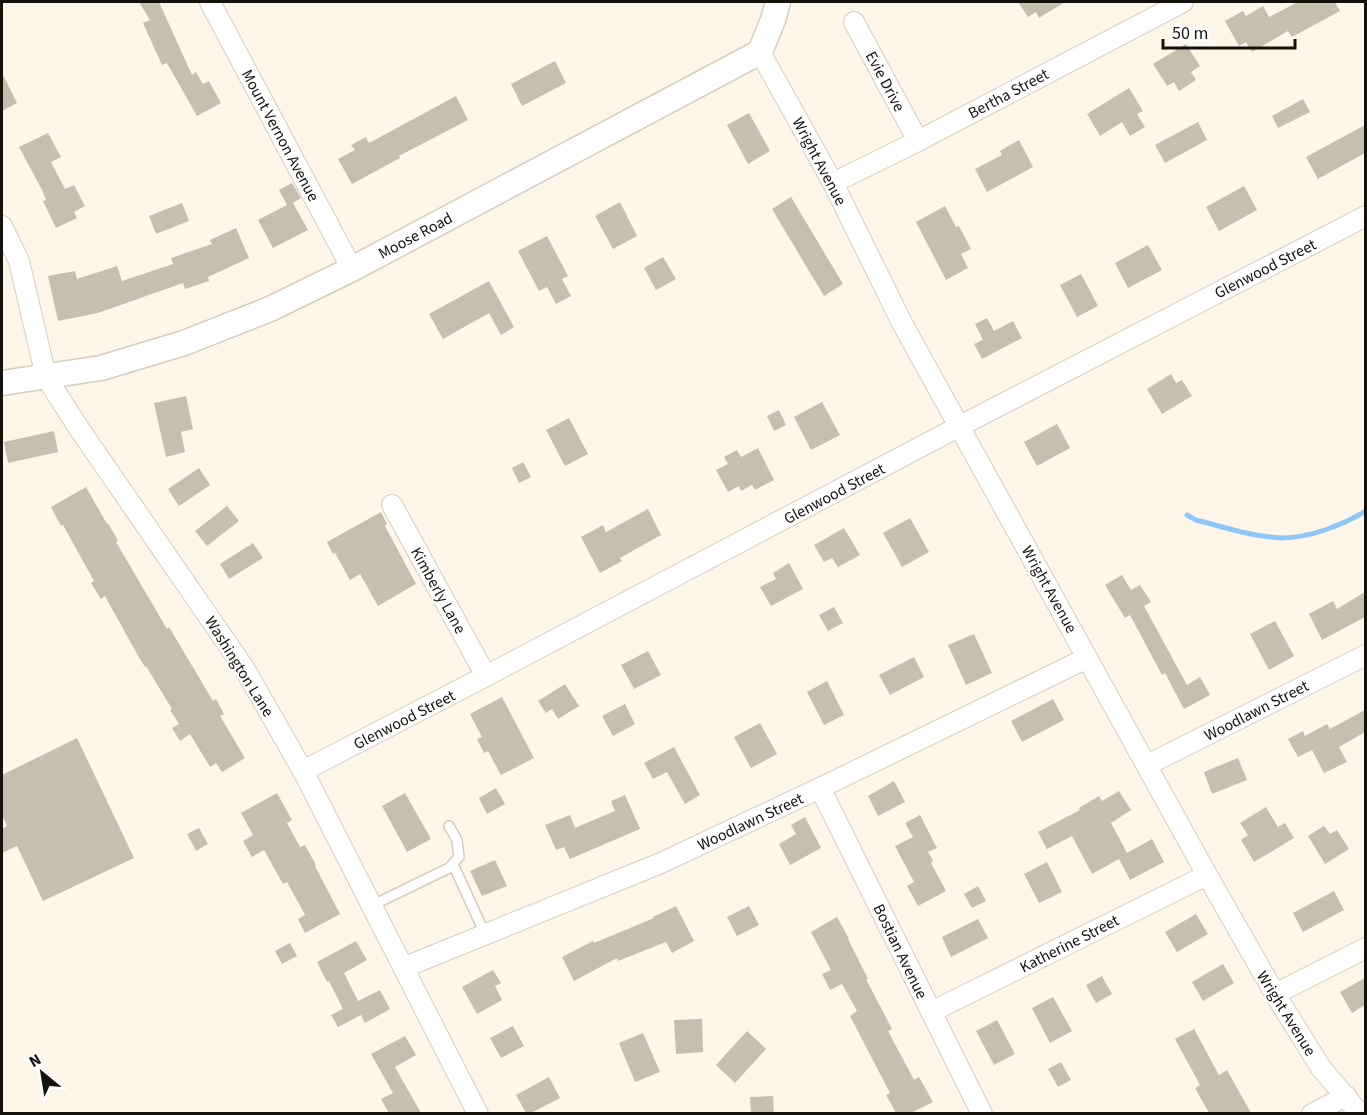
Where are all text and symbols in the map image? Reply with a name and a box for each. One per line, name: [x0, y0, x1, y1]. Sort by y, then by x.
scale bar: [1163, 12, 1295, 50]
text: 50 m: [1172, 21, 1208, 46]
street label: Evie Drive: [860, 47, 910, 116]
street label: Bertha Street: [964, 63, 1053, 124]
street label: Mount Vernon Avenue: [236, 66, 324, 205]
street label: Wright Avenue: [787, 114, 852, 209]
street label: Moose Road: [374, 207, 456, 265]
street label: Glenwood Street: [1211, 233, 1321, 304]
street label: Glenwood Street: [780, 458, 889, 530]
street label: Wright Avenue: [1016, 542, 1082, 637]
street label: Kimberly Lane: [405, 543, 471, 638]
street label: Washington Lane: [199, 612, 279, 721]
street label: Woodlawn Street: [1200, 675, 1313, 747]
street label: Glenwood Street: [350, 684, 460, 755]
street label: Woodlawn Street: [694, 787, 807, 856]
street label: Bostian Avenue: [868, 900, 933, 1003]
street label: Katherine Street: [1016, 909, 1123, 978]
street label: Wright Avenue: [1251, 967, 1321, 1060]
north arrow: [12, 1043, 72, 1103]
text: N: [25, 1049, 45, 1073]

